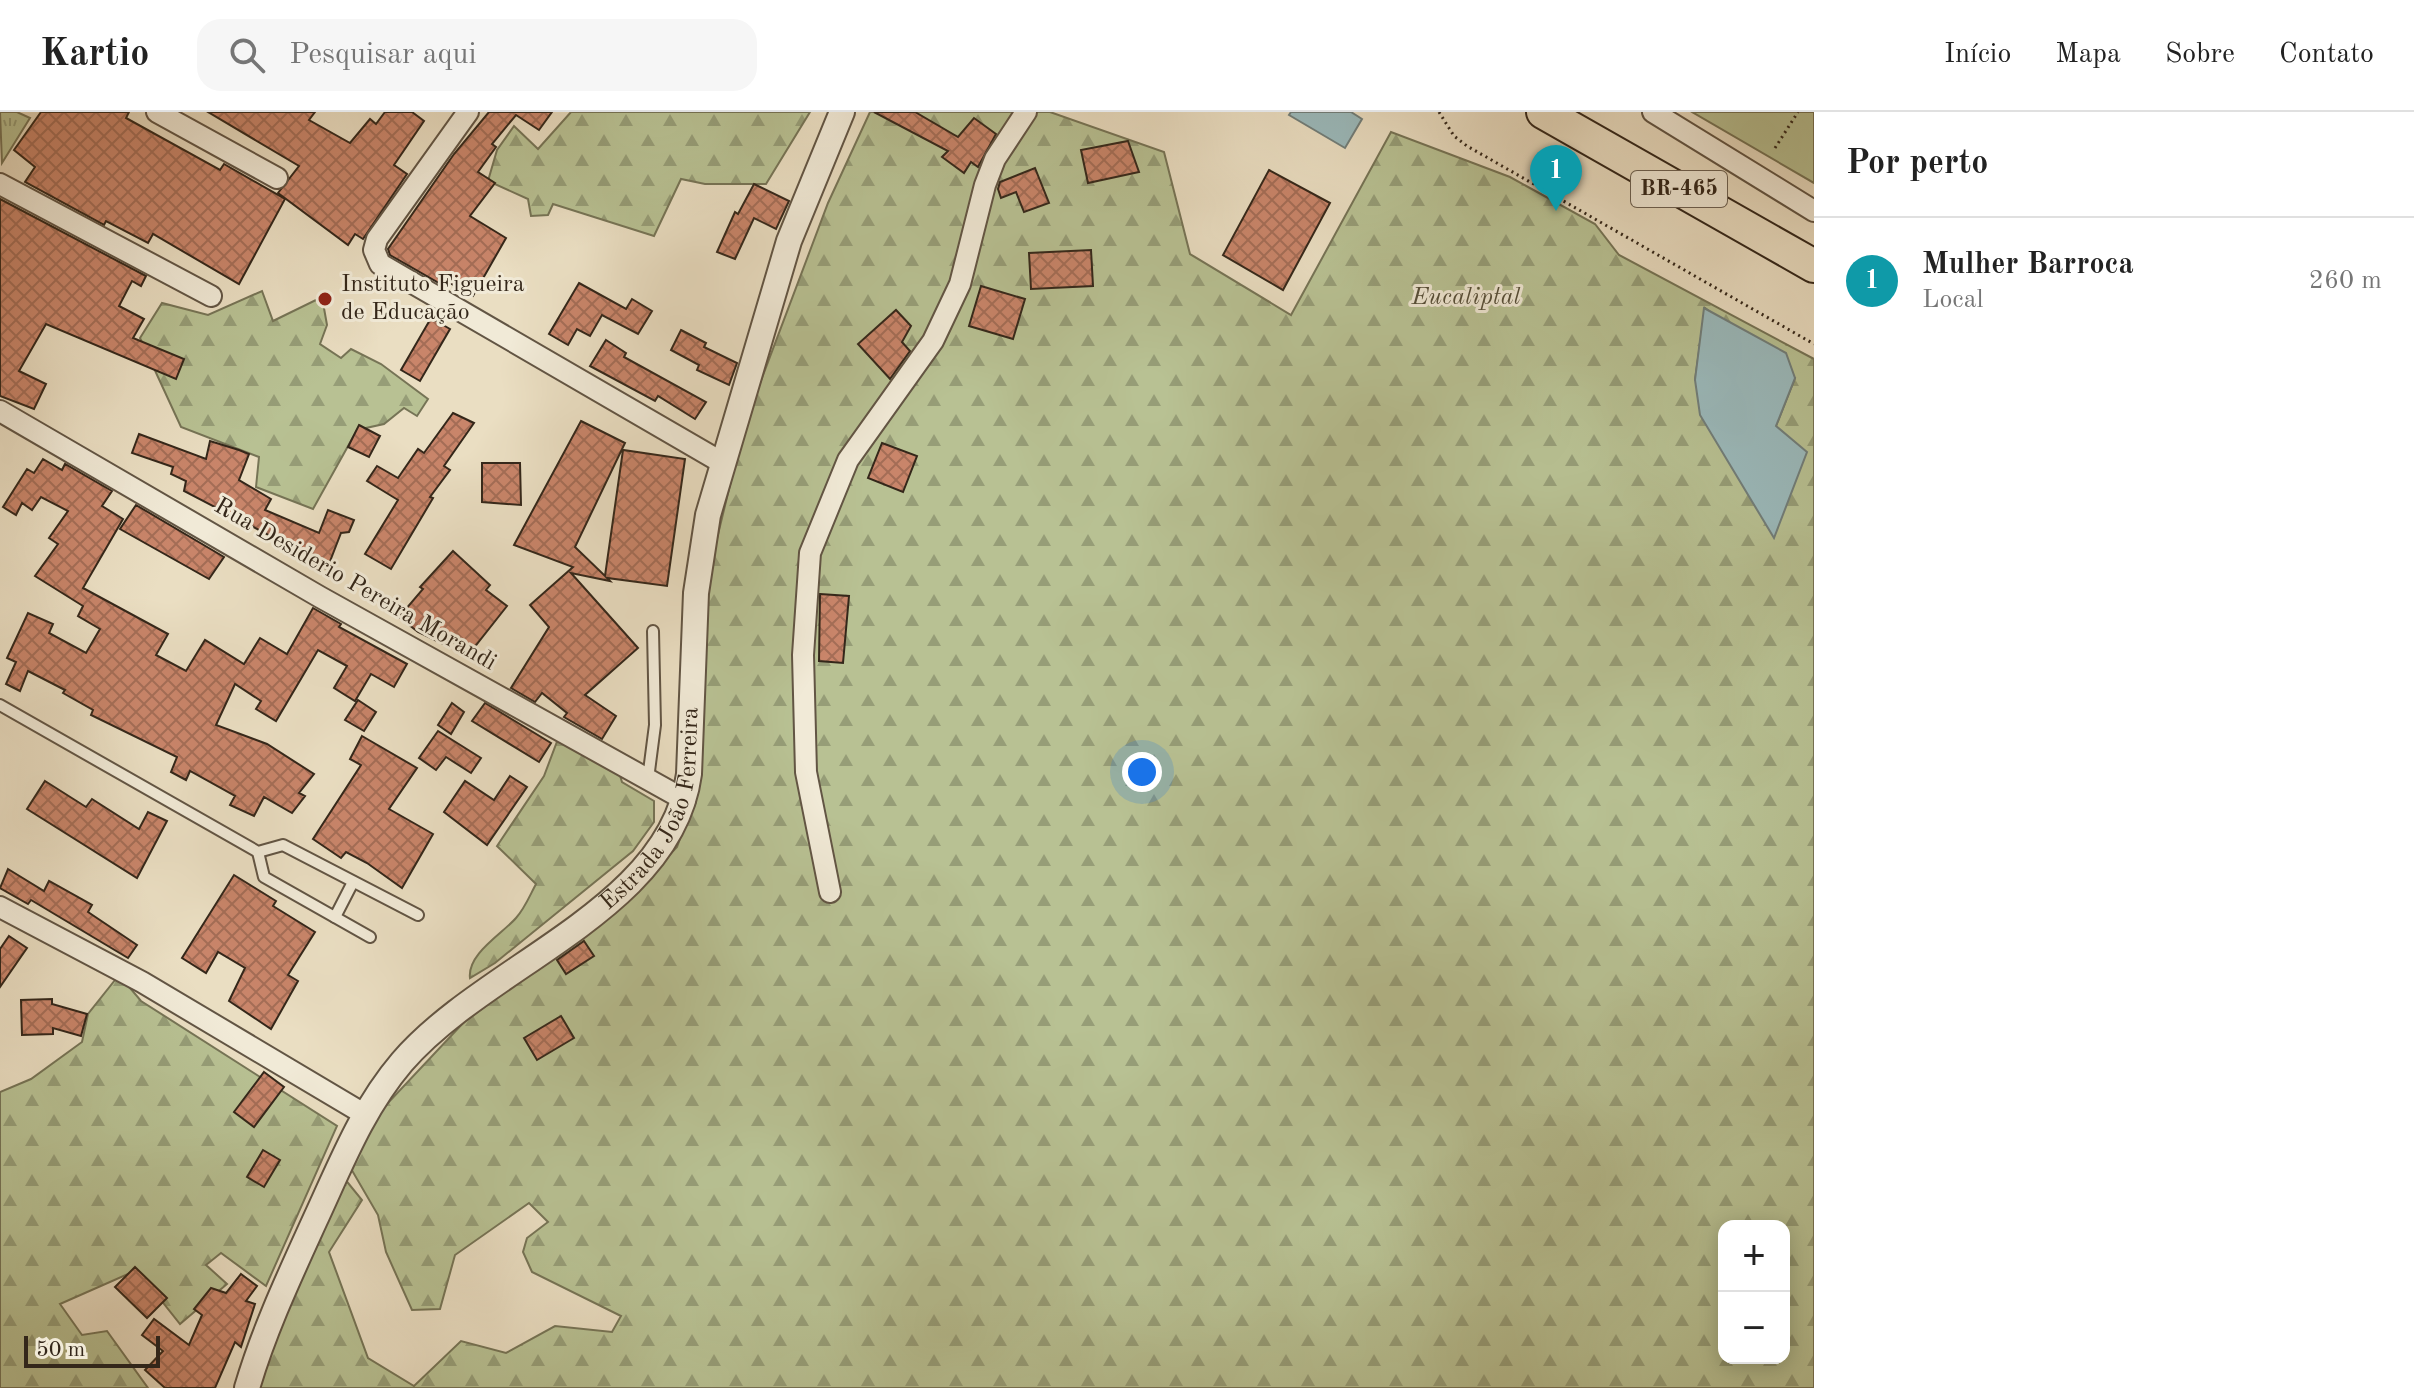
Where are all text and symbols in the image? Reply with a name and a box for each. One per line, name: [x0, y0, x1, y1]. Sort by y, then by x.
search box: [197, 19, 757, 91]
icon: search: [225, 33, 269, 77]
text: Kartio: [40, 36, 149, 74]
text: Pesquisar aqui: [289, 40, 477, 70]
text: Início: [1944, 41, 2011, 69]
text: Mapa: [2055, 41, 2121, 69]
text: Sobre: [2165, 41, 2235, 69]
text: Contato: [2279, 41, 2374, 69]
pin: 1: [1530, 145, 1582, 211]
text: Por perto: [1846, 147, 1988, 181]
road number: BR-465: [1631, 171, 1727, 207]
text: Mulher Barroca: [1922, 250, 2134, 280]
text: 1: [1864, 268, 1880, 294]
text: 260 m: [2309, 268, 2382, 294]
place label: Instituto Figueira de Educação: [341, 273, 525, 325]
park label: Eucaliptal: [1410, 286, 1521, 310]
text: Local: [1922, 287, 1984, 313]
marker: Instituto Figueira de Educação: [316, 290, 334, 308]
street label: Rua Desiderio Pereira Morandi: [210, 494, 500, 676]
street label: Estrada João Ferreira: [596, 707, 704, 915]
your location: [1122, 752, 1162, 792]
map controls: [1718, 1220, 1790, 1364]
button: +: [1718, 1220, 1790, 1292]
button: −: [1718, 1292, 1790, 1364]
scale bar: [24, 1332, 160, 1368]
text: 50 m: [36, 1339, 85, 1361]

